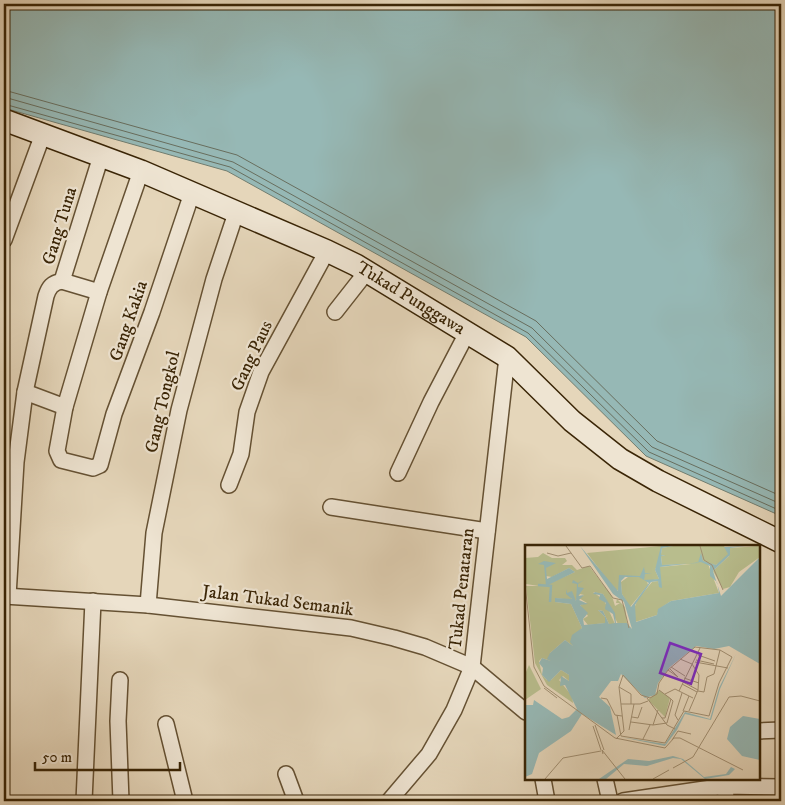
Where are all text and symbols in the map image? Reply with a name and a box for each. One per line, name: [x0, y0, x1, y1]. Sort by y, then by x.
street label: Gang Tuna: [38, 184, 82, 268]
street label: Tukad Punggawa: [352, 257, 469, 340]
street label: Gang Kakia: [105, 277, 153, 364]
street label: Gang Paus: [226, 317, 278, 395]
street label: Gang Tongkol: [141, 348, 186, 455]
street label: Tukad Penataran: [445, 526, 479, 651]
inset map: [525, 545, 760, 780]
street label: Jalan Tukad Semanik: [199, 581, 355, 621]
scale bar: [35, 740, 180, 772]
text: 50 m: [42, 748, 72, 767]

